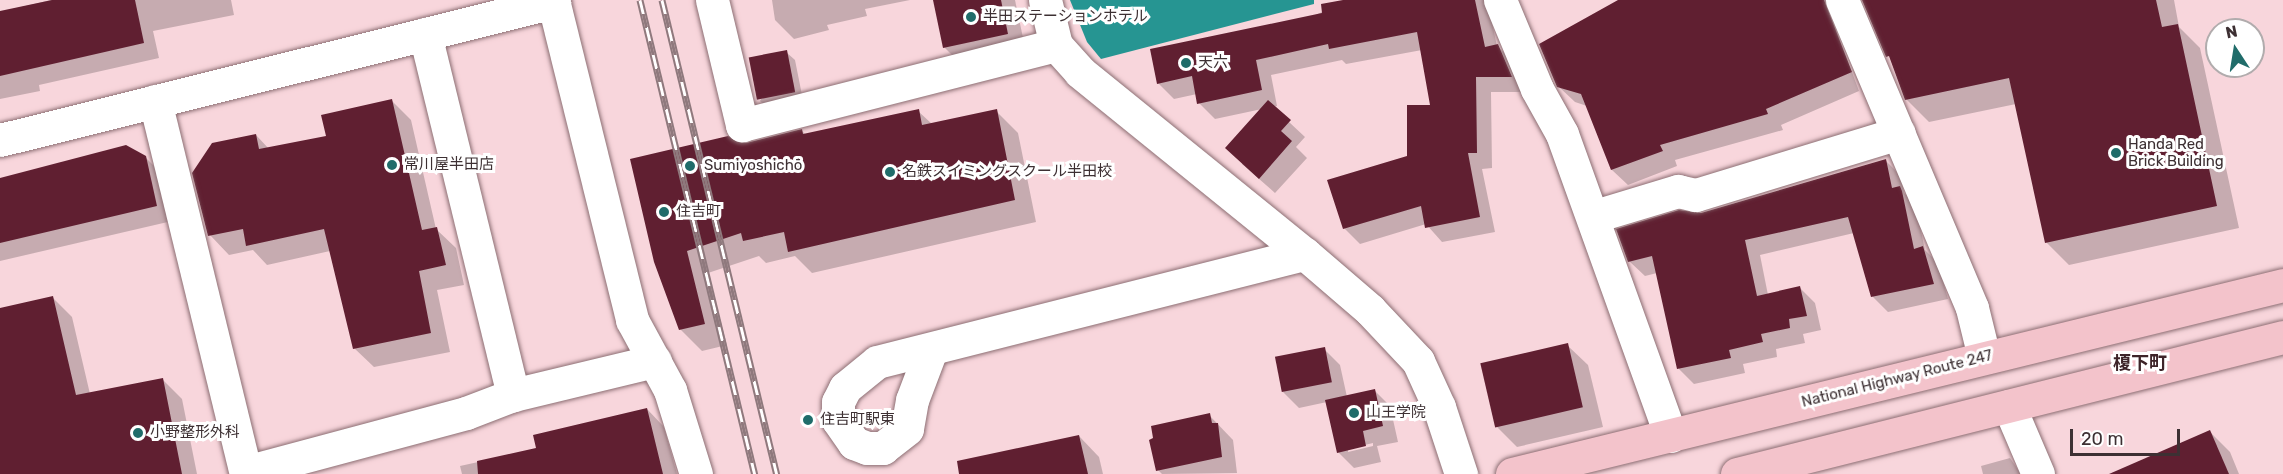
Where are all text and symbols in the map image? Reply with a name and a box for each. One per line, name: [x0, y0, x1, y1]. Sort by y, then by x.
place label: 半田ステーションホテル: [983, 8, 1148, 26]
marker: 半田ステーションホテル: [964, 10, 978, 24]
north arrow: [2205, 18, 2265, 78]
text: N: [2224, 21, 2239, 42]
place label: 天六: [1198, 54, 1228, 72]
marker: 天六: [1179, 56, 1193, 70]
place label: Handa Red Brick Building: [2128, 135, 2224, 170]
marker: Handa Red Brick Building: [2109, 146, 2123, 160]
place label: 常川屋半田店: [404, 156, 494, 174]
marker: Sumiyoshichō: [681, 157, 699, 175]
place label: Sumiyoshichō: [704, 157, 802, 175]
marker: 常川屋半田店: [385, 158, 399, 172]
place label: 名鉄スイミングスクール半田校: [902, 163, 1112, 181]
marker: 名鉄スイミングスクール半田校: [883, 165, 897, 179]
place label: 住吉町: [676, 203, 721, 221]
marker: 住吉町: [657, 205, 671, 219]
street label: National Highway Route 247: [1800, 347, 1994, 411]
district label: 榎下町: [2113, 352, 2167, 374]
place label: 山王学院: [1366, 404, 1426, 422]
marker: 山王学院: [1347, 406, 1361, 420]
place label: 住吉町駅東: [820, 411, 895, 429]
marker: 住吉町駅東: [801, 413, 815, 427]
scale bar: [2073, 417, 2182, 455]
place label: 小野整形外科: [150, 424, 240, 442]
marker: 小野整形外科: [131, 426, 145, 440]
text: 20 m: [2081, 428, 2123, 450]

